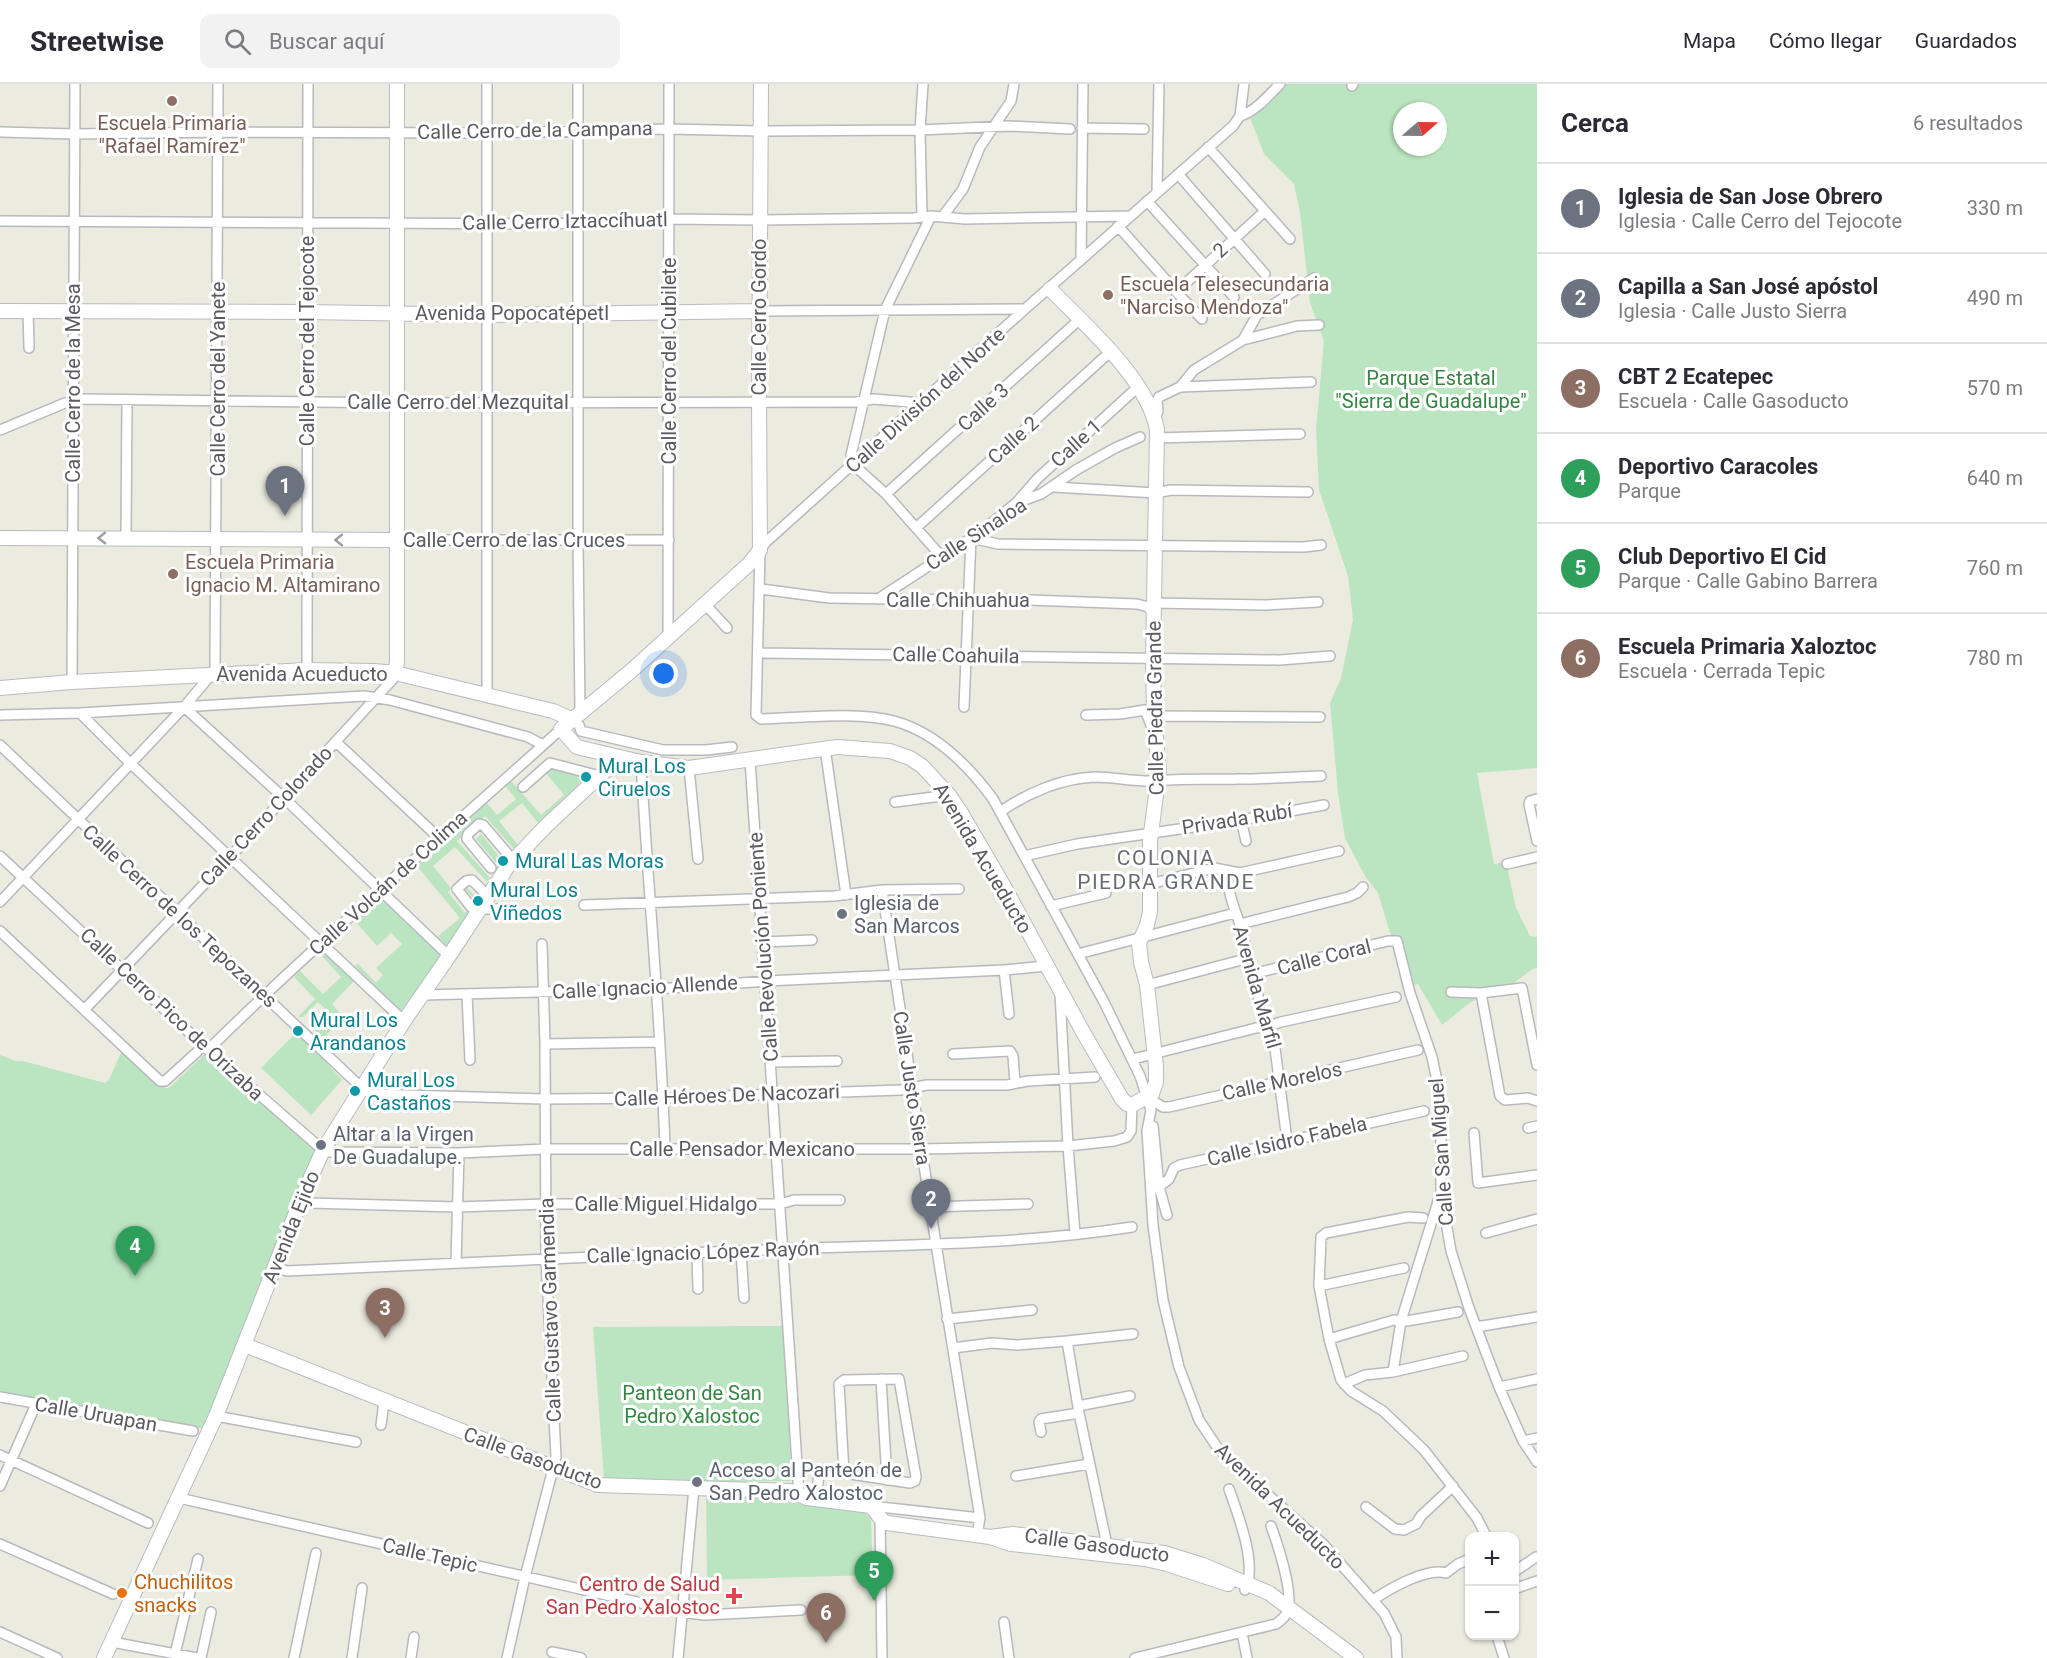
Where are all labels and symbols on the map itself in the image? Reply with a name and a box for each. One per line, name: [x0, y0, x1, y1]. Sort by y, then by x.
marker: Escuela Primaria "Rafael Ramírez": [165, 94, 179, 108]
north arrow: [1393, 102, 1447, 156]
place label: Escuela Primaria "Rafael Ramírez": [97, 111, 247, 158]
street label: Calle Cerro de la Campana: [417, 116, 653, 144]
street label: Calle Cerro Iztaccíhuatl: [462, 207, 668, 235]
street label: Calle Cerro del Tejocote: [295, 236, 319, 446]
street label: 2: [1208, 237, 1232, 263]
street label: Calle Cerro Gordo: [747, 239, 771, 395]
street label: Calle Cerro del Cubilete: [657, 257, 681, 465]
place label: Escuela Telesecundaria "Narciso Mendoza": [1120, 272, 1329, 319]
street label: Calle Cerro del Yanete: [206, 281, 230, 477]
street label: Calle Cerro de la Mesa: [61, 283, 85, 483]
marker: Escuela Telesecundaria "Narciso Mendoza": [1101, 288, 1115, 302]
street label: Avenida Popocatépetl: [415, 301, 609, 325]
street label: Calle División del Norte: [840, 322, 1010, 478]
park label: Parque Estatal "Sierra de Guadalupe": [1335, 366, 1527, 413]
street label: Calle 3: [953, 378, 1013, 436]
street label: Calle Cerro del Mezquital: [347, 390, 569, 414]
street label: Calle 2: [983, 411, 1043, 469]
street label: Calle 1: [1046, 414, 1106, 472]
pin: 1: [266, 466, 304, 516]
street label: Calle Sinaloa: [921, 493, 1031, 575]
street label: Calle Cerro de las Cruces: [403, 528, 625, 552]
one-way arrow: [97, 532, 106, 544]
one-way arrow: [334, 534, 343, 546]
place label: Escuela Primaria Ignacio M. Altamirano: [185, 550, 380, 597]
marker: Escuela Primaria Ignacio M. Altamirano: [166, 567, 180, 581]
street label: Calle Chihuahua: [886, 588, 1030, 612]
street label: Calle Piedra Grande: [1141, 620, 1169, 796]
street label: Calle Coahuila: [892, 642, 1020, 668]
your location: [649, 659, 678, 688]
street label: Avenida Acueducto: [216, 662, 388, 686]
street label: Calle Cerro Colorado: [195, 741, 337, 891]
place label: Mural Los Ciruelos: [598, 754, 686, 801]
marker: Mural Los Ciruelos: [579, 770, 593, 784]
street label: Avenida Acueducto: [929, 778, 1037, 938]
street label: Privada Rubí: [1180, 798, 1295, 840]
street label: Calle Volcán de Colima: [304, 806, 472, 960]
street label: Calle Cerro de los Tepozanes: [78, 819, 282, 1013]
street label: Calle Revolución Poniente: [743, 831, 783, 1063]
district label: COLONIA PIEDRA GRANDE: [1077, 846, 1255, 894]
place label: Mural Las Moras: [515, 849, 664, 873]
marker: Mural Las Moras: [496, 854, 510, 868]
place label: Mural Los Viñedos: [490, 878, 578, 925]
place label: Iglesia de San Marcos: [854, 891, 960, 938]
marker: Mural Los Viñedos: [471, 894, 485, 908]
marker: Iglesia de San Marcos: [835, 907, 849, 921]
street label: Calle Cerro Pico de Orizaba: [75, 923, 269, 1105]
street label: Avenida Marfil: [1228, 923, 1286, 1051]
street label: Calle Coral: [1275, 934, 1373, 980]
street label: Calle Ignacio Allende: [552, 970, 738, 1004]
place label: Mural Los Arandanos: [310, 1008, 406, 1055]
street label: Calle Justo Sierra: [888, 1009, 936, 1167]
marker: Mural Los Arandanos: [291, 1024, 305, 1038]
street label: Calle Morelos: [1220, 1057, 1344, 1105]
place label: Mural Los Castaños: [367, 1068, 455, 1115]
street label: Calle San Miguel: [1424, 1077, 1458, 1227]
street label: Calle Héroes De Nacozari: [614, 1079, 840, 1111]
marker: Mural Los Castaños: [348, 1084, 362, 1098]
street label: Calle Isidro Fabela: [1205, 1111, 1369, 1171]
place label: Altar a la Virgen De Guadalupe.: [333, 1122, 474, 1169]
street label: Calle Pensador Mexicano: [629, 1137, 855, 1161]
marker: Altar a la Virgen De Guadalupe.: [314, 1138, 328, 1152]
street label: Avenida Ejido: [257, 1167, 325, 1287]
pin: 2: [912, 1180, 950, 1229]
street label: Calle Miguel Hidalgo: [575, 1192, 758, 1216]
street label: Calle Gustavo Garmendia: [534, 1197, 566, 1423]
pin: 4: [116, 1226, 154, 1276]
street label: Calle Ignacio López Rayón: [586, 1236, 820, 1268]
pin: 3: [366, 1288, 404, 1338]
park label: Panteon de San Pedro Xalostoc: [622, 1381, 762, 1428]
street label: Calle Uruapan: [33, 1391, 159, 1437]
street label: Calle Gasoducto: [460, 1422, 606, 1494]
street label: Avenida Acueducto: [1210, 1438, 1350, 1574]
place label: Acceso al Panteón de San Pedro Xalostoc: [709, 1458, 902, 1505]
marker: Acceso al Panteón de San Pedro Xalostoc: [690, 1475, 704, 1489]
street label: Calle Gasoducto: [1023, 1523, 1171, 1567]
street label: Calle Tepic: [380, 1532, 480, 1578]
pin: 5: [854, 1552, 894, 1601]
place label: Chuchilitos snacks: [134, 1570, 233, 1617]
place label: Centro de Salud San Pedro Xalostoc: [546, 1572, 720, 1619]
marker: Chuchilitos snacks: [115, 1586, 129, 1600]
marker: Centro de Salud San Pedro Xalostoc: [725, 1587, 743, 1605]
pin: 6: [806, 1594, 846, 1643]

